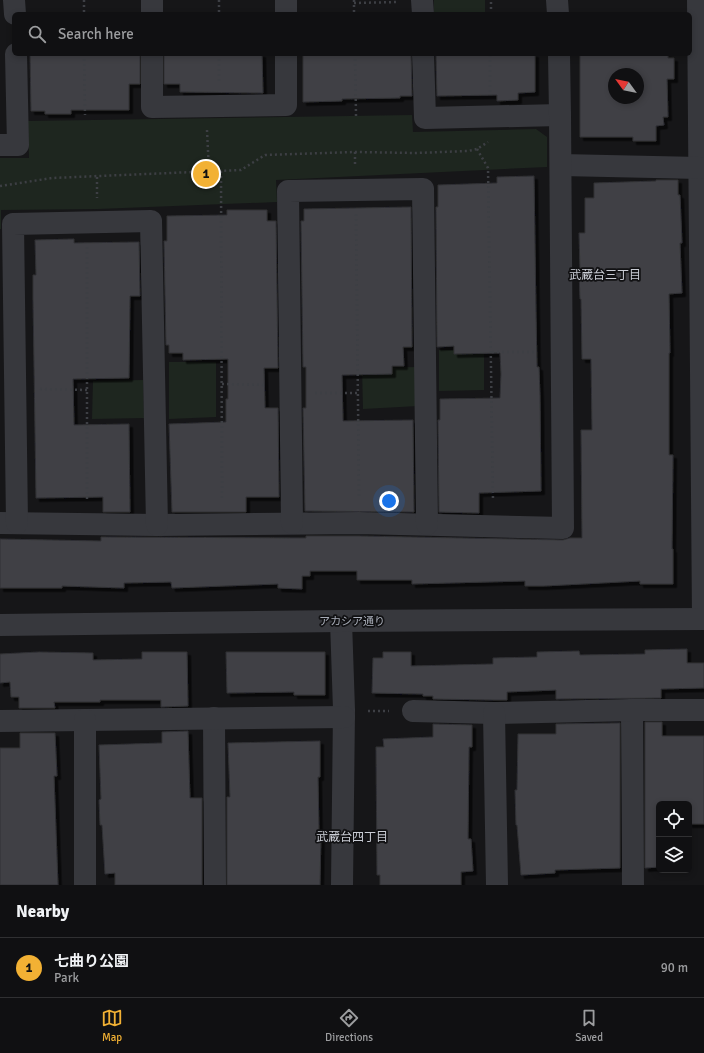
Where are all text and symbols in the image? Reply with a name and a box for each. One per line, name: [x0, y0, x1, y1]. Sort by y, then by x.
search box: [12, 12, 692, 56]
icon: search: [26, 23, 48, 45]
text: Search here: [58, 25, 134, 43]
north arrow: [608, 68, 644, 104]
pin: 1: [193, 159, 219, 189]
district label: 武蔵台三丁目: [569, 268, 641, 283]
your location: [379, 491, 399, 511]
street label: アカシア通り: [319, 615, 385, 628]
map controls: [656, 801, 692, 873]
button: locate: [656, 801, 692, 837]
district label: 武蔵台四丁目: [316, 830, 388, 845]
button: layers: [656, 837, 692, 873]
text: Nearby: [16, 901, 69, 922]
text: 七曲り公園: [54, 952, 129, 970]
text: 1: [25, 960, 33, 976]
text: 90 m: [661, 960, 688, 976]
text: Park: [54, 970, 79, 986]
tab: Map: [101, 1007, 123, 1044]
tab: Directions: [325, 1007, 373, 1044]
tab: Saved: [575, 1007, 603, 1044]

